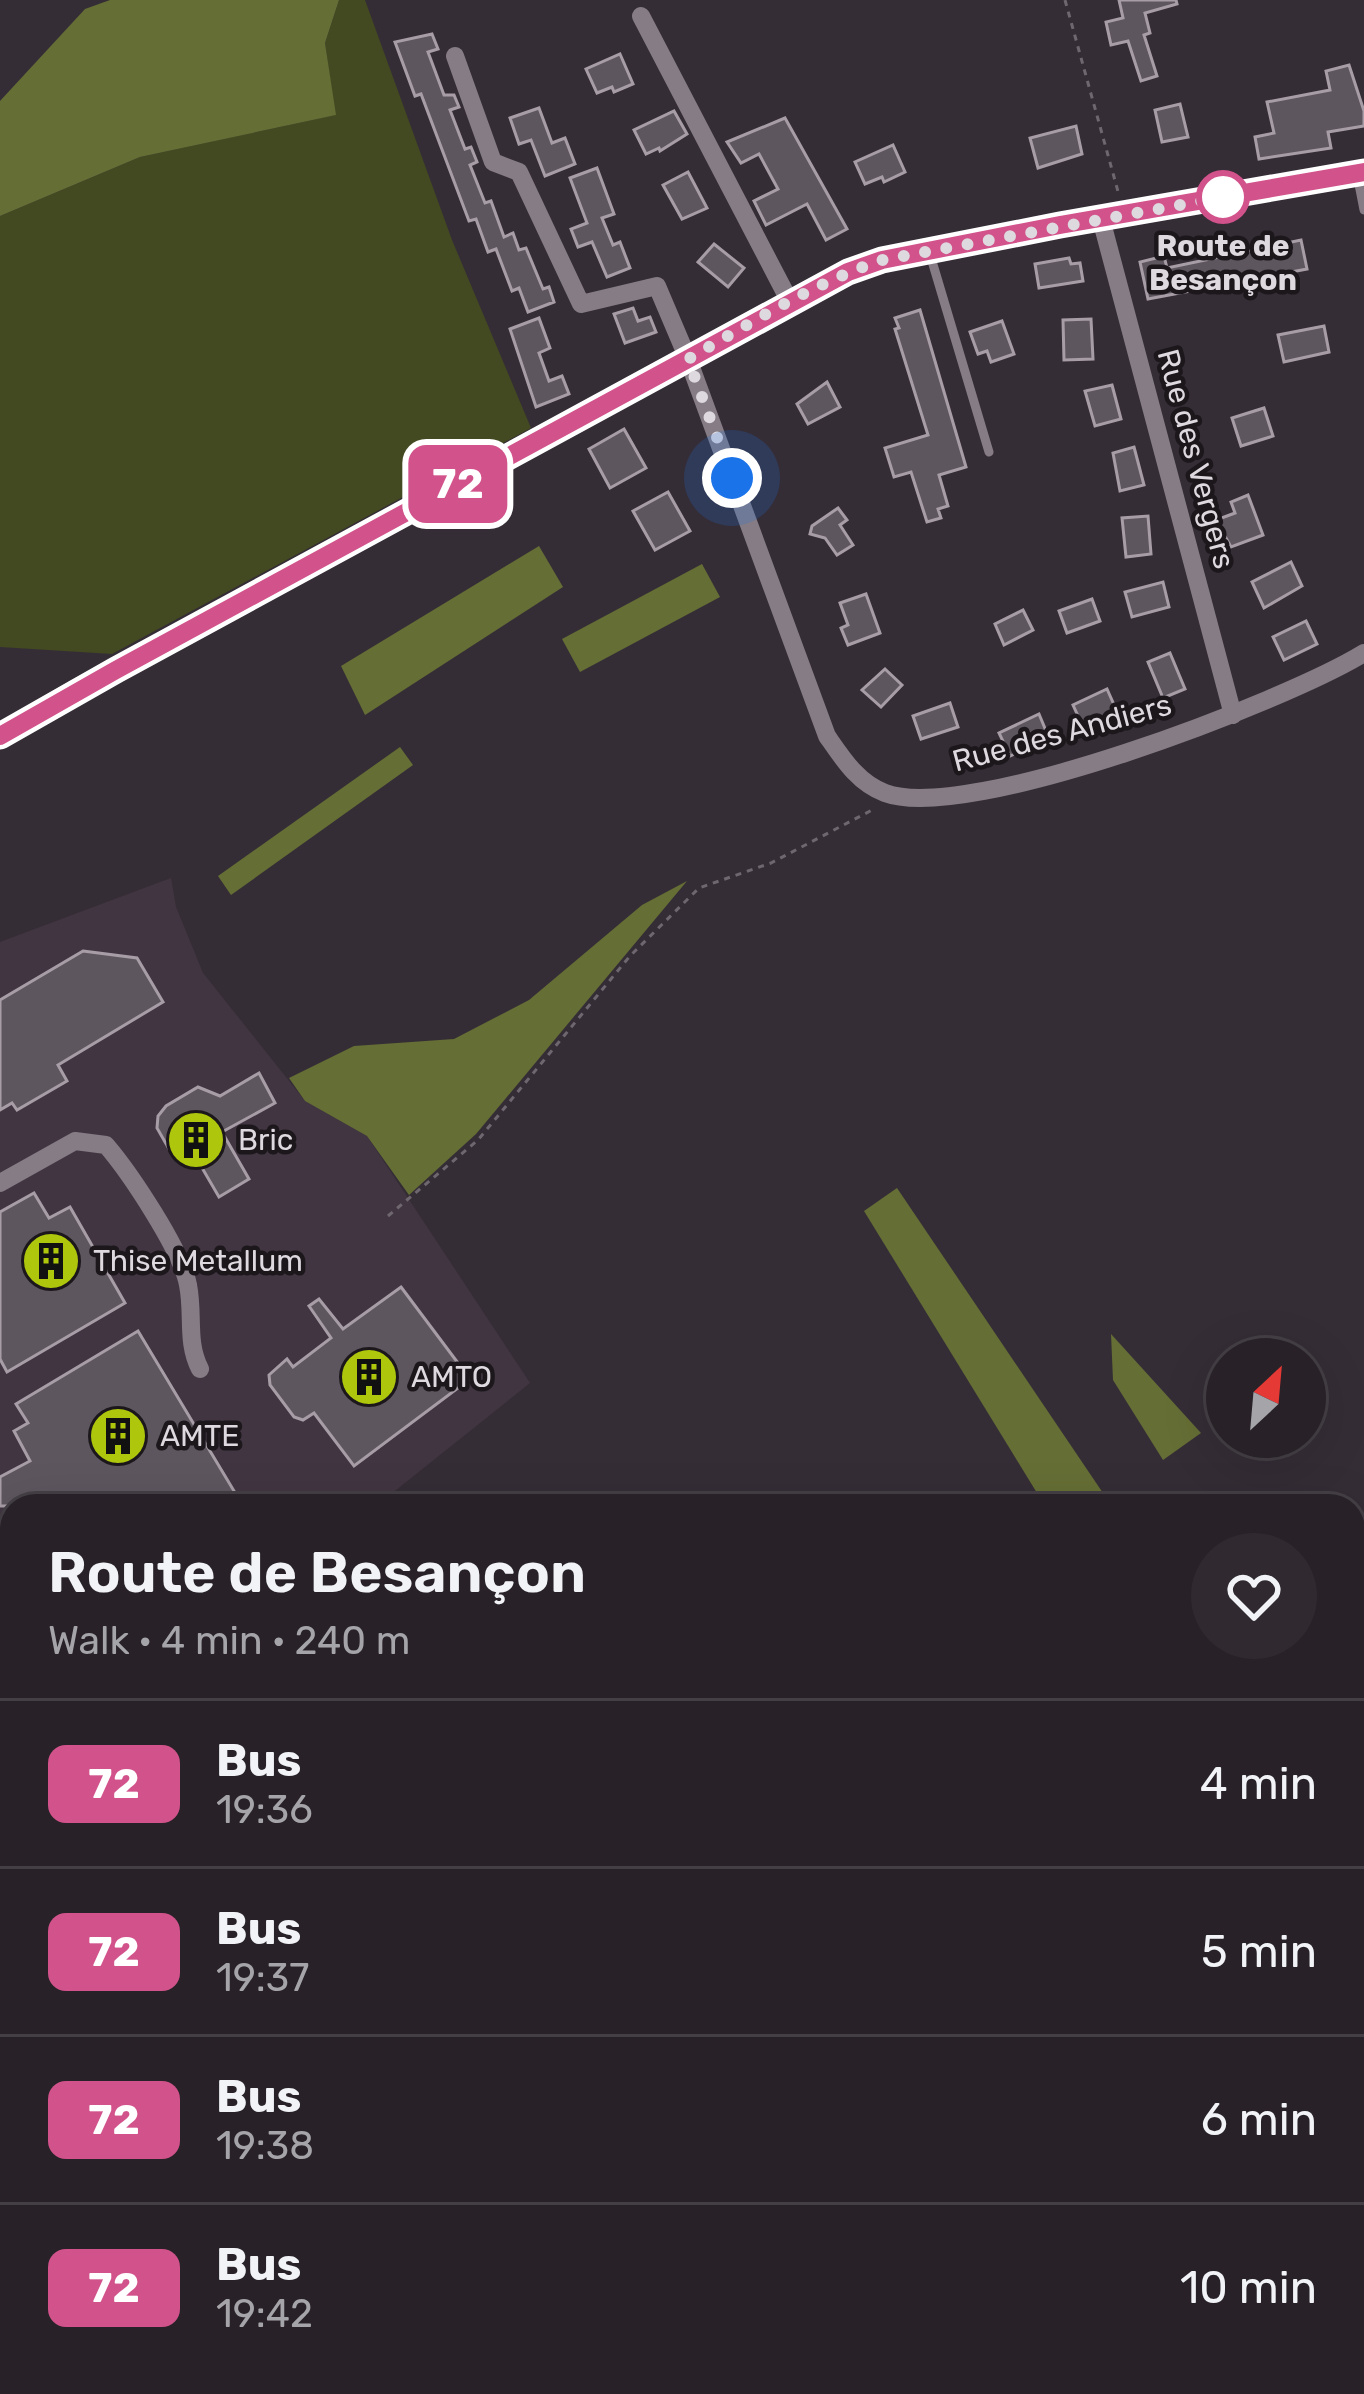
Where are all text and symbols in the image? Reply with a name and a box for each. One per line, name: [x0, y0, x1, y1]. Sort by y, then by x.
marker: Route de Besançon: [1198, 172, 1248, 222]
place label: Route de Besançon: [1149, 228, 1297, 298]
street label: Rue des Vergers: [1149, 345, 1243, 573]
line badge: 72: [404, 445, 512, 523]
your location: [702, 448, 762, 508]
text: 72: [432, 459, 484, 509]
street label: Rue des Andiers: [949, 686, 1175, 780]
building icon: Bric: [165, 1109, 227, 1171]
place label: Bric: [238, 1122, 293, 1158]
building icon: Thise Metallum: [20, 1230, 82, 1292]
place label: Thise Metallum: [93, 1243, 303, 1279]
north arrow: [1206, 1338, 1326, 1458]
map controls: [1206, 1338, 1326, 1458]
building icon: AMTO: [338, 1346, 400, 1408]
place label: AMTO: [411, 1359, 492, 1395]
building icon: AMTE: [87, 1405, 149, 1467]
place label: AMTE: [160, 1418, 239, 1454]
button: heart: [1191, 1533, 1317, 1659]
text: Route de Besançon: [48, 1539, 586, 1606]
text: Walk · 4 min · 240 m: [48, 1618, 410, 1664]
text: Bus: [216, 1734, 301, 1787]
text: 4 min: [1200, 1757, 1317, 1810]
text: 72: [88, 1759, 140, 1809]
text: 19:36: [216, 1787, 313, 1833]
text: Bus: [216, 1902, 301, 1955]
text: 5 min: [1201, 1925, 1317, 1978]
text: 72: [88, 1927, 140, 1977]
text: 19:37: [216, 1955, 309, 2001]
text: Bus: [216, 2070, 301, 2123]
text: 6 min: [1201, 2093, 1317, 2146]
text: 72: [88, 2095, 140, 2145]
text: 19:38: [216, 2123, 314, 2169]
text: Bus: [216, 2238, 301, 2291]
text: 10 min: [1180, 2261, 1317, 2314]
text: 72: [88, 2263, 140, 2313]
text: 19:42: [216, 2291, 313, 2337]

